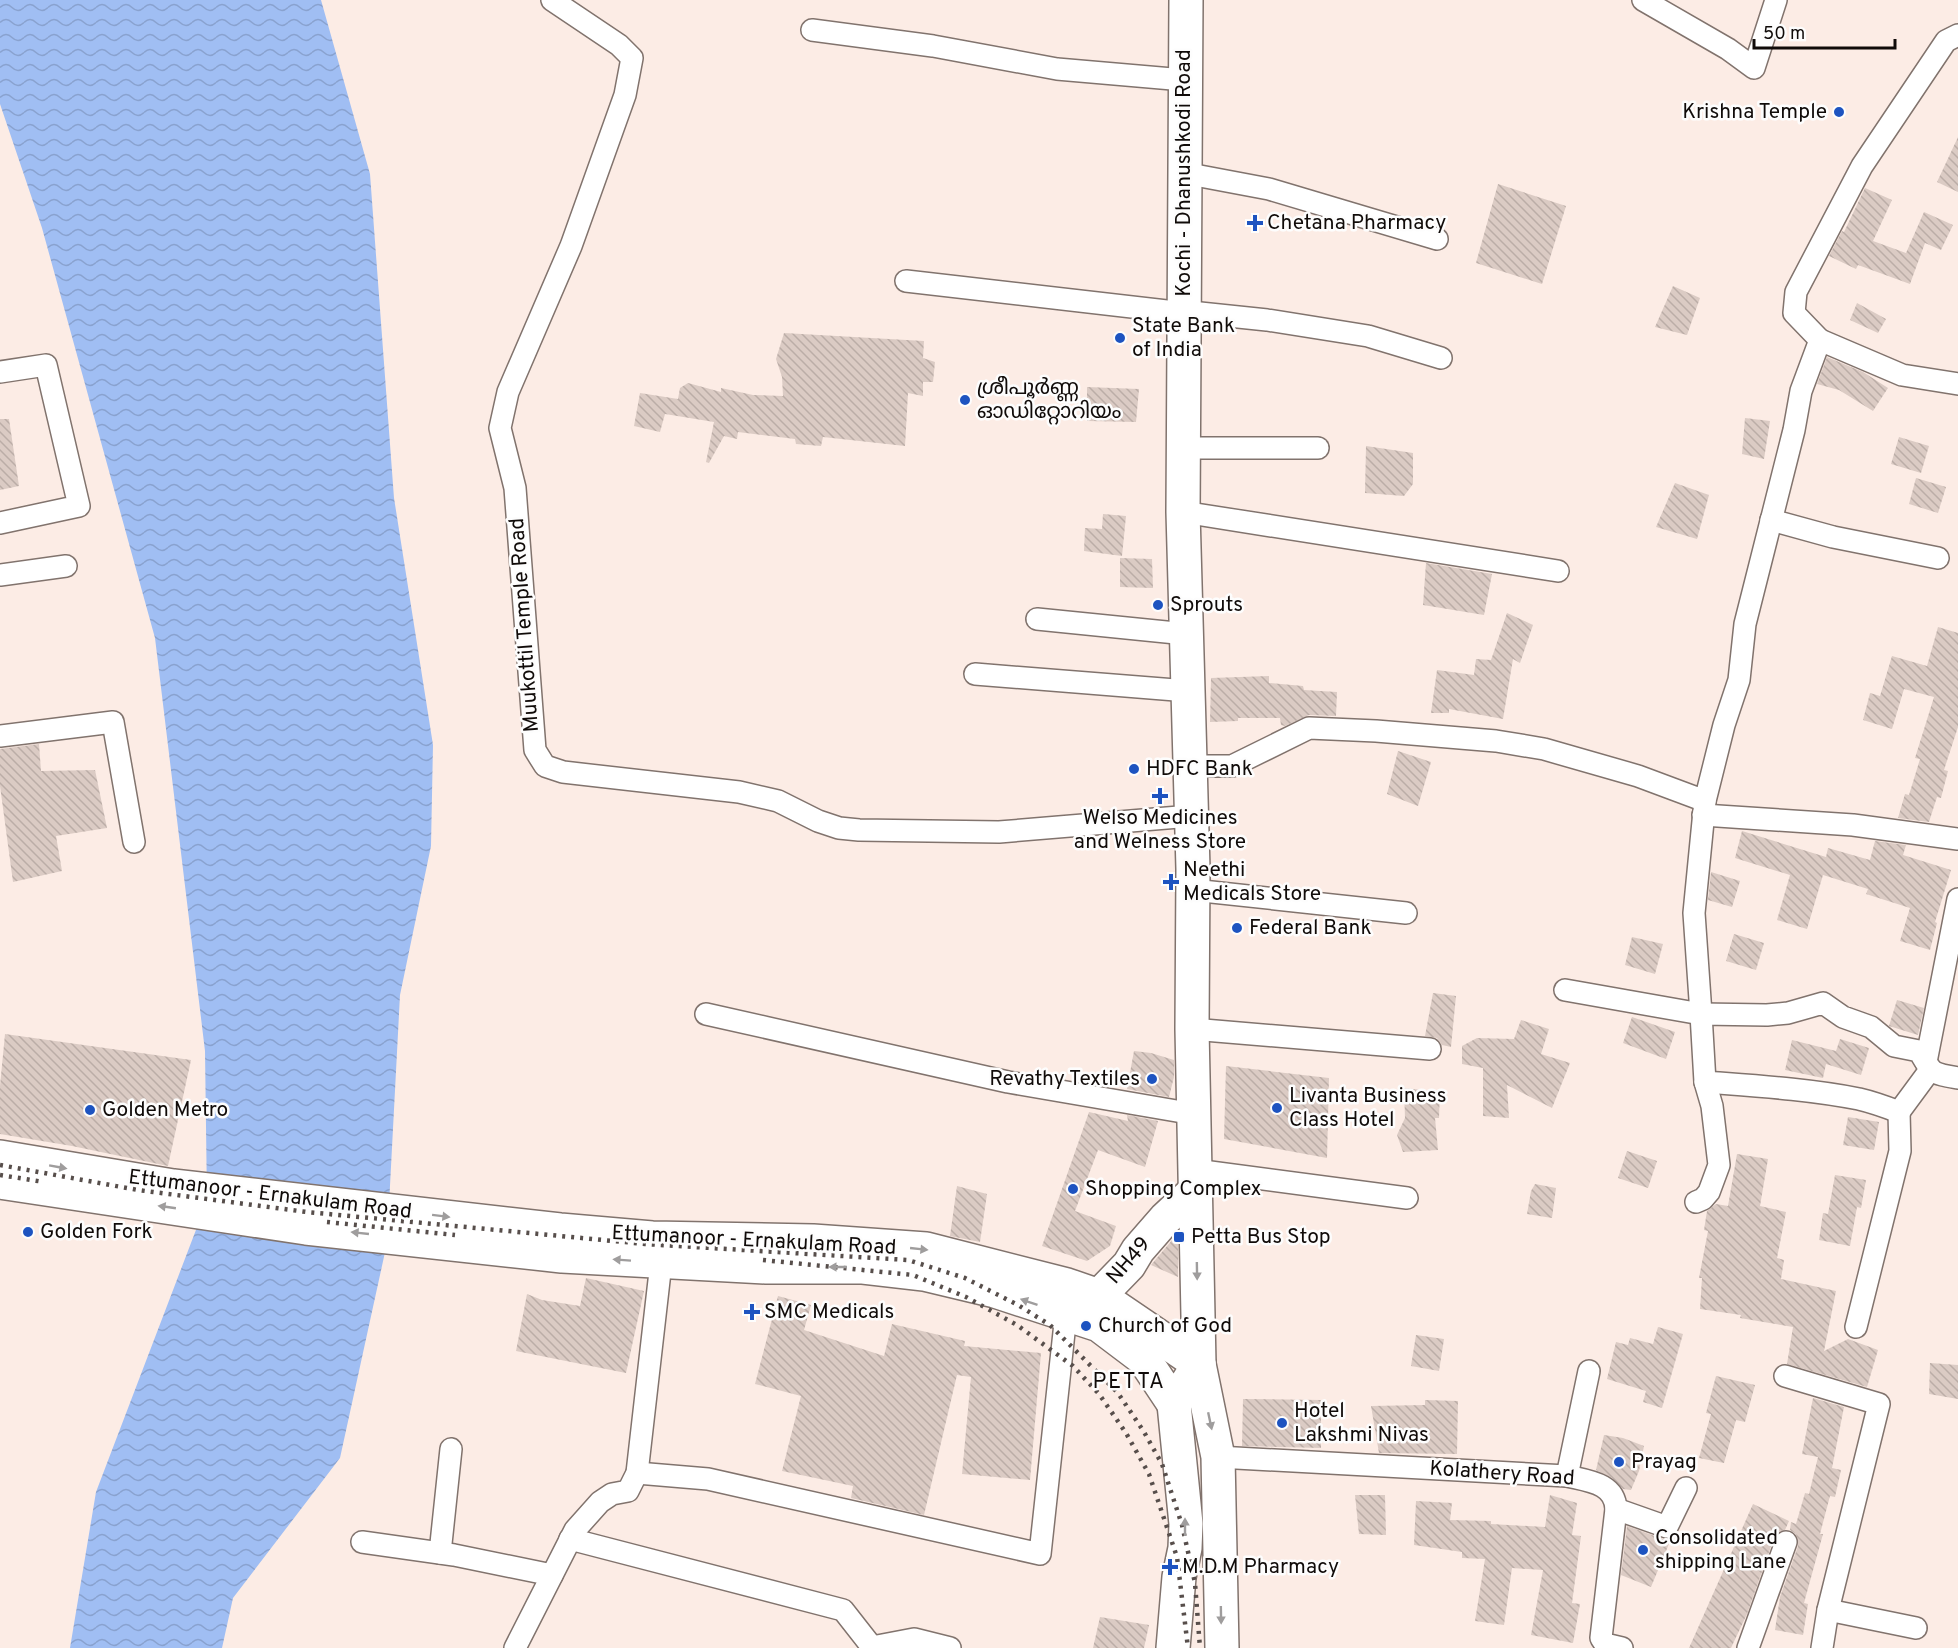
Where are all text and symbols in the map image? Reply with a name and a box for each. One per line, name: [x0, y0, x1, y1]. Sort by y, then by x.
scale bar: [1754, 12, 1895, 50]
text: 50 m: [1763, 23, 1805, 46]
street label: Kochi - Dhanushkodi Road: [1171, 49, 1198, 297]
place label: Krishna Temple: [1682, 99, 1827, 126]
marker: Krishna Temple: [1832, 105, 1846, 119]
place label: Chetana Pharmacy: [1267, 210, 1446, 237]
marker: Chetana Pharmacy: [1248, 216, 1262, 230]
place label: State Bank of India: [1132, 313, 1235, 364]
marker: State Bank of India: [1113, 331, 1127, 345]
place label: ശ്രീപൂർണ്ണ ഓഡിറ്റോറിയം: [977, 375, 1121, 426]
marker: ശ്രീപൂർണ്ണ ഓഡിറ്റോറിയം: [958, 393, 972, 407]
street label: Muukottil Temple Road: [504, 517, 546, 733]
place label: Sprouts: [1170, 592, 1243, 619]
marker: Sprouts: [1151, 598, 1165, 612]
place label: HDFC Bank: [1146, 756, 1253, 783]
marker: HDFC Bank: [1127, 762, 1141, 776]
marker: Welso Medicines and Welness Store: [1153, 789, 1167, 803]
place label: Welso Medicines and Welness Store: [1074, 805, 1246, 856]
place label: Neethi Medicals Store: [1183, 857, 1321, 908]
marker: Neethi Medicals Store: [1164, 875, 1178, 889]
place label: Federal Bank: [1249, 915, 1372, 942]
marker: Federal Bank: [1230, 921, 1244, 935]
place label: Revathy Textiles: [989, 1066, 1140, 1093]
marker: Revathy Textiles: [1145, 1072, 1159, 1086]
place label: Livanta Business Class Hotel: [1289, 1083, 1447, 1134]
place label: Golden Metro: [102, 1097, 228, 1124]
marker: Livanta Business Class Hotel: [1270, 1101, 1284, 1115]
marker: Golden Metro: [83, 1103, 97, 1117]
one-way arrow: [48, 1163, 67, 1172]
street label: Ettumanoor - Ernakulam Road: [127, 1164, 413, 1226]
place label: Shopping Complex: [1085, 1176, 1262, 1203]
marker: Shopping Complex: [1066, 1182, 1080, 1196]
one-way arrow: [157, 1203, 176, 1212]
one-way arrow: [432, 1211, 451, 1221]
place label: Golden Fork: [40, 1219, 153, 1246]
street label: Ettumanoor - Ernakulam Road: [611, 1220, 897, 1262]
place label: Petta Bus Stop: [1191, 1224, 1331, 1251]
marker: Golden Fork: [21, 1225, 35, 1239]
one-way arrow: [351, 1228, 370, 1238]
marker: Petta Bus Stop: [1172, 1230, 1186, 1244]
street label: NH49: [1101, 1232, 1157, 1290]
one-way arrow: [910, 1244, 929, 1254]
one-way arrow: [612, 1256, 631, 1265]
one-way arrow: [1192, 1261, 1201, 1280]
one-way arrow: [828, 1262, 847, 1272]
one-way arrow: [1020, 1296, 1038, 1306]
place label: SMC Medicals: [764, 1299, 894, 1326]
marker: SMC Medicals: [745, 1305, 759, 1319]
place label: Church of God: [1098, 1313, 1232, 1340]
marker: Church of God: [1079, 1319, 1093, 1333]
district label: PETTA: [1093, 1369, 1165, 1396]
place label: Hotel Lakshmi Nivas: [1294, 1398, 1429, 1449]
one-way arrow: [1206, 1412, 1216, 1430]
marker: Hotel Lakshmi Nivas: [1275, 1416, 1289, 1430]
place label: Prayag: [1631, 1449, 1697, 1476]
street label: Kolathery Road: [1429, 1455, 1575, 1493]
marker: Prayag: [1612, 1455, 1626, 1469]
one-way arrow: [1180, 1518, 1190, 1537]
place label: Consolidated shipping Lane: [1655, 1525, 1786, 1576]
marker: Consolidated shipping Lane: [1636, 1543, 1650, 1557]
place label: M.D.M Pharmacy: [1182, 1554, 1339, 1581]
marker: M.D.M Pharmacy: [1163, 1560, 1177, 1574]
one-way arrow: [1216, 1606, 1226, 1625]

